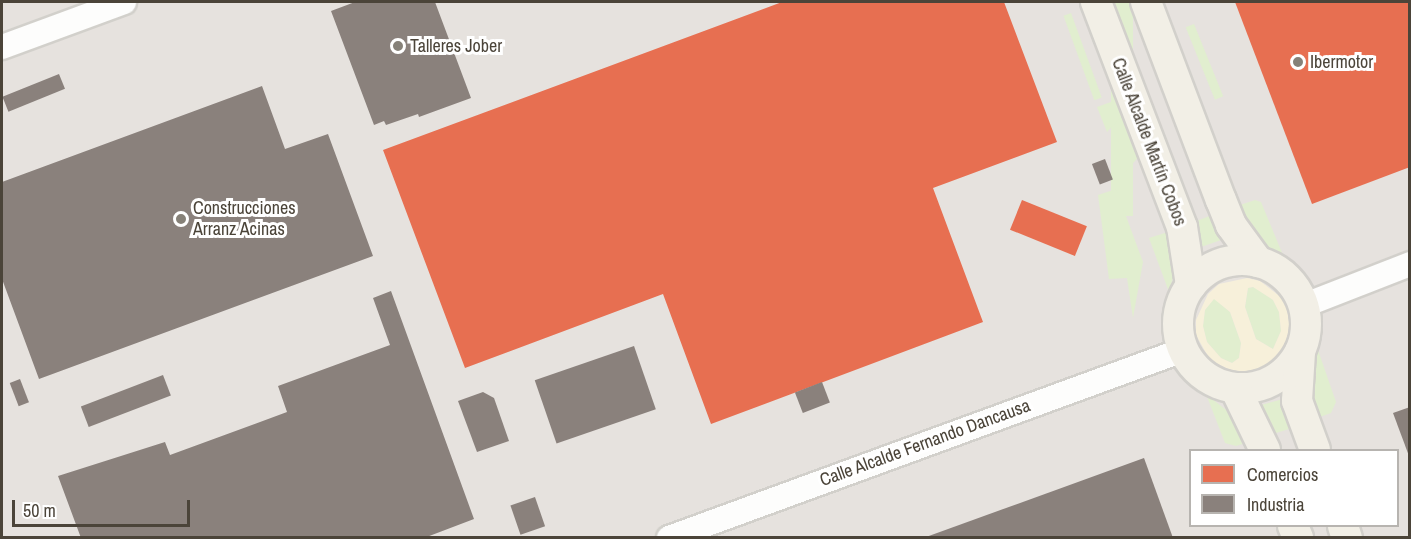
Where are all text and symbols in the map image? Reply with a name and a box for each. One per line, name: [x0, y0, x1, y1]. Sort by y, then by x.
place label: Talleres Jober: [410, 35, 502, 57]
marker: Talleres Jober: [391, 39, 405, 53]
place label: Ibermotor: [1310, 51, 1373, 73]
street label: Calle Alcalde Martín Cobos: [1107, 55, 1191, 229]
marker: Ibermotor: [1291, 55, 1305, 69]
place label: Construcciones Arranz Acinas: [193, 198, 296, 240]
marker: Construcciones Arranz Acinas: [174, 212, 188, 226]
street label: Calle Alcalde Fernando Dancausa: [816, 395, 1034, 491]
legend: [1189, 449, 1399, 527]
text: Comercios: [1247, 462, 1318, 487]
scale bar: [15, 488, 194, 526]
text: Industria: [1247, 492, 1304, 517]
text: 50 m: [23, 498, 56, 523]

